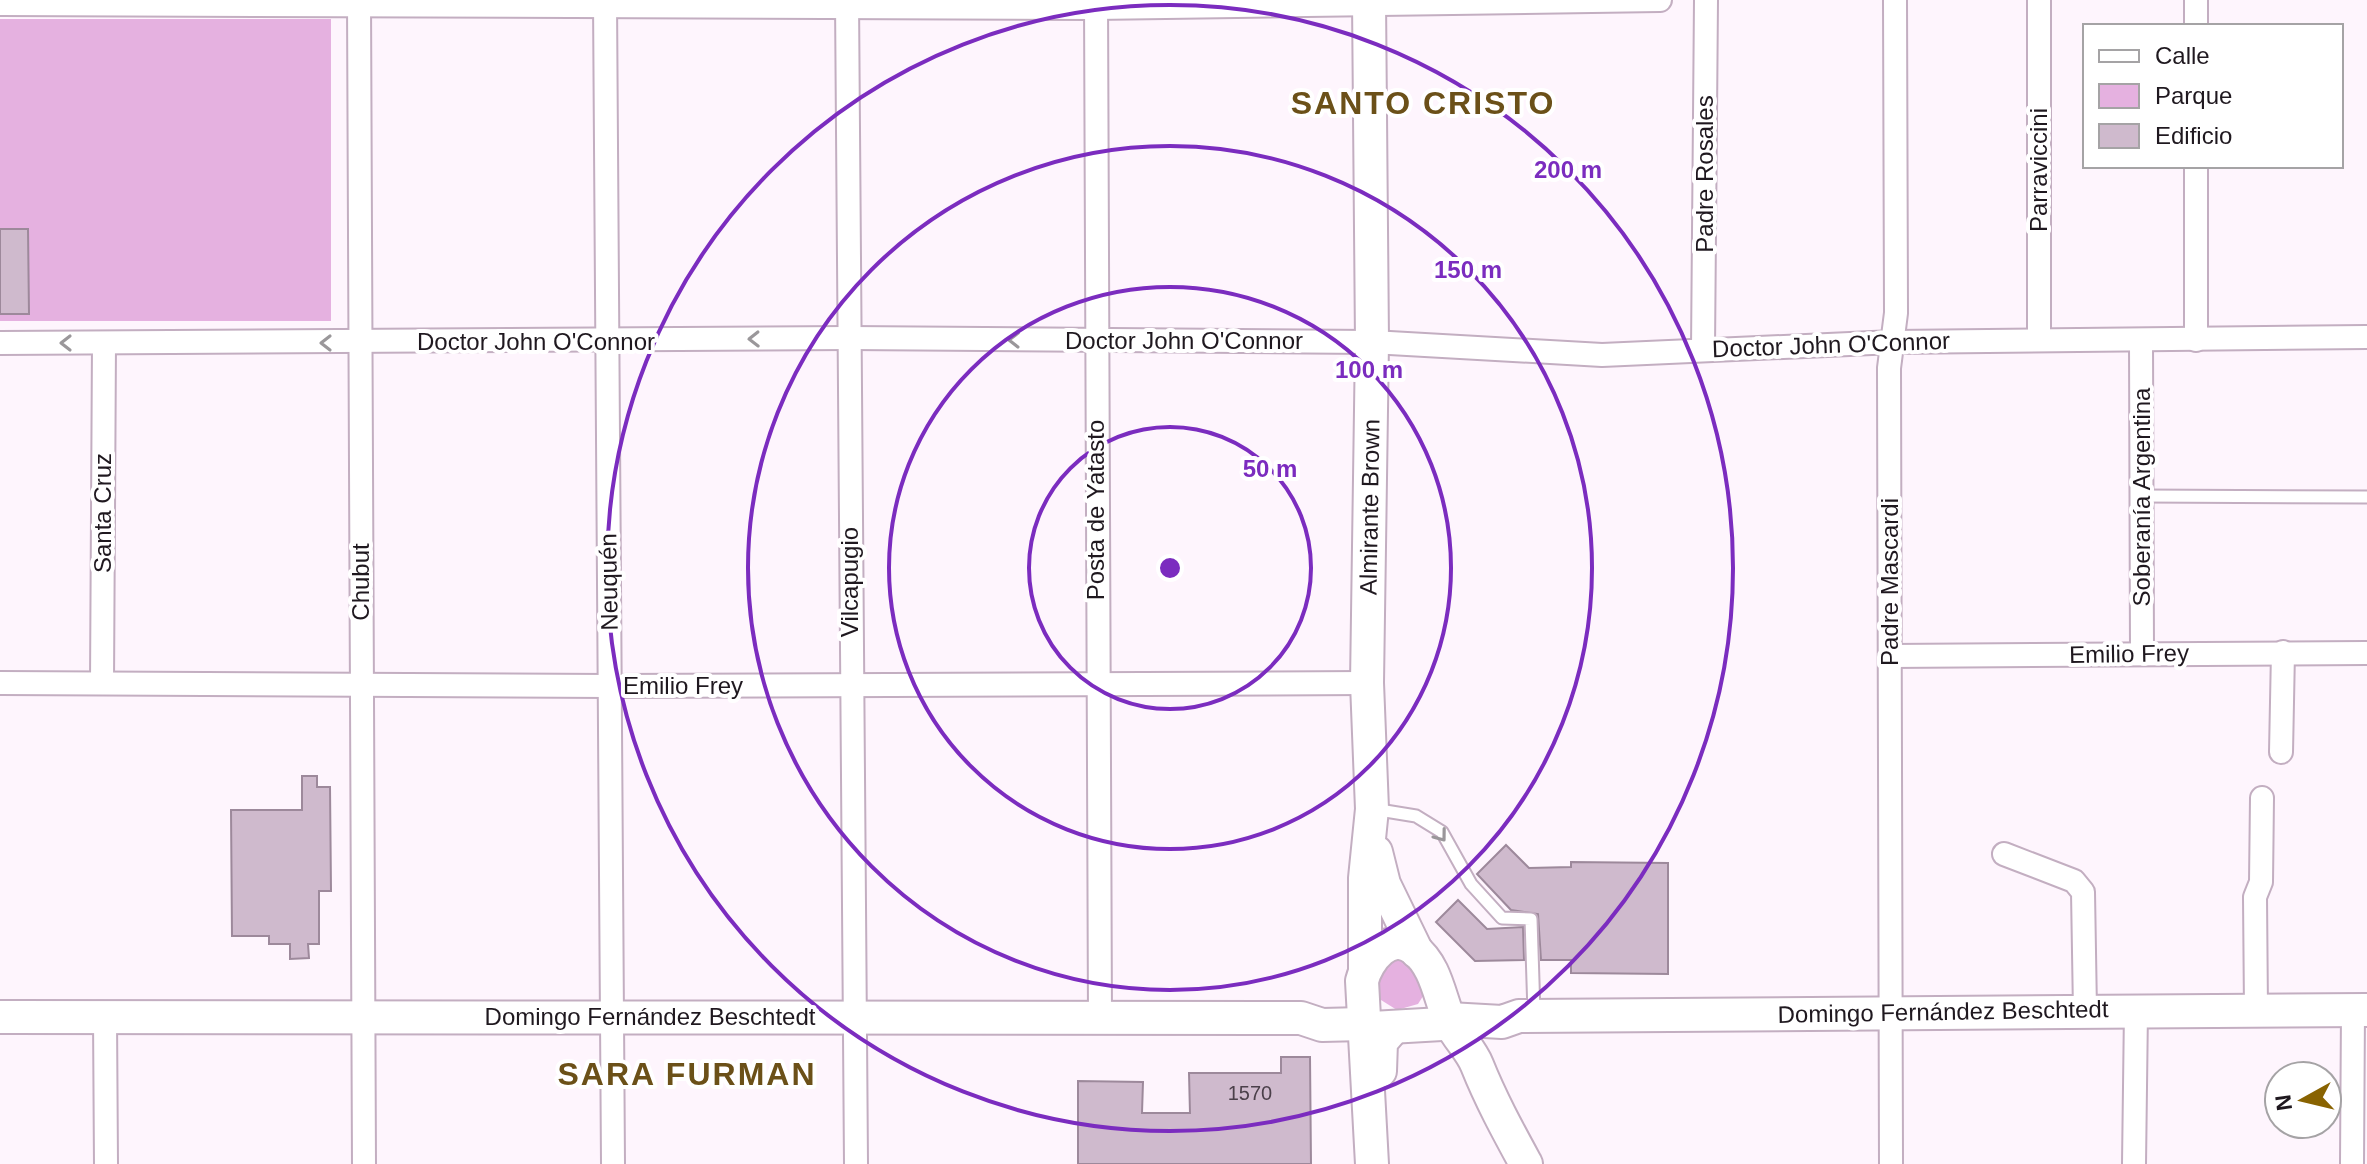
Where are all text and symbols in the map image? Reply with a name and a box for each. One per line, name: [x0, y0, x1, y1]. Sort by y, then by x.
legend: [2083, 24, 2343, 168]
text: Calle: [2155, 42, 2210, 69]
text: Parque: [2155, 82, 2232, 109]
district label: SANTO CRISTO: [1291, 85, 1555, 121]
street label: Padre Rosales: [1691, 95, 1718, 253]
street label: Parraviccini: [2025, 108, 2052, 232]
text: Edificio: [2155, 122, 2232, 149]
text: 200 m: [1534, 156, 1602, 183]
text: 150 m: [1434, 256, 1502, 283]
street label: Doctor John O'Connor: [1065, 327, 1303, 354]
street label: Doctor John O'Connor: [1712, 327, 1950, 362]
street label: Doctor John O'Connor: [417, 328, 655, 355]
one-way arrow: [747, 331, 760, 348]
one-way arrow: [1007, 331, 1020, 349]
one-way arrow: [59, 334, 72, 352]
one-way arrow: [319, 334, 332, 352]
text: 100 m: [1335, 356, 1403, 383]
street label: Soberanía Argentina: [2128, 387, 2155, 606]
street label: Almirante Brown: [1354, 419, 1385, 595]
street label: Posta de Yatasto: [1082, 420, 1109, 600]
street label: Santa Cruz: [89, 453, 116, 573]
text: 50 m: [1243, 455, 1297, 482]
street label: Padre Mascardi: [1876, 498, 1903, 666]
street label: Vilcapugio: [836, 527, 863, 637]
street label: Neuquén: [594, 533, 623, 631]
street label: Chubut: [347, 543, 374, 621]
centre of rings: [1156, 554, 1184, 582]
street label: Emilio Frey: [2069, 639, 2189, 668]
street label: Emilio Frey: [623, 672, 743, 699]
one-way arrow: [1432, 827, 1446, 842]
street label: Domingo Fernández Beschtedt: [1777, 995, 2109, 1028]
street label: Domingo Fernández Beschtedt: [485, 1003, 816, 1030]
district label: SARA FURMAN: [557, 1056, 817, 1092]
north arrow: [2263, 1060, 2343, 1140]
house number: 1570: [1228, 1082, 1272, 1104]
text: N: [2270, 1093, 2297, 1112]

